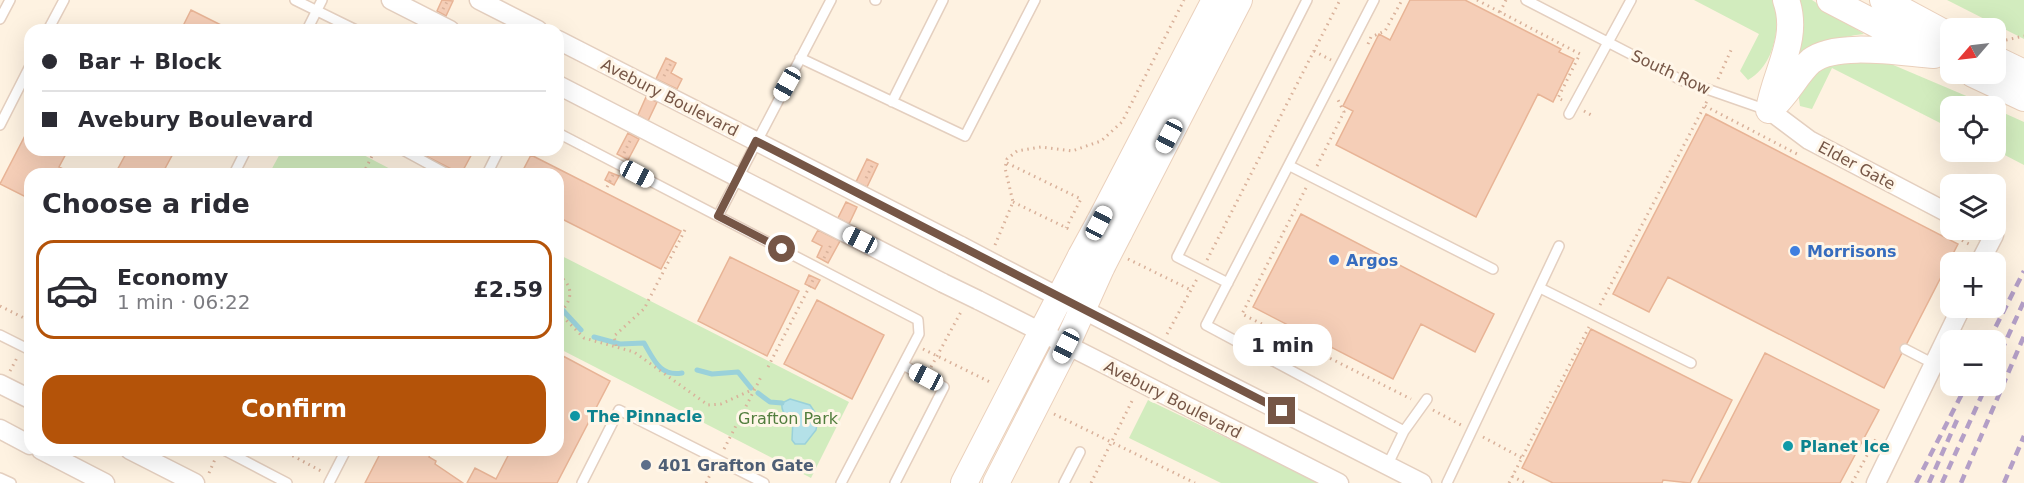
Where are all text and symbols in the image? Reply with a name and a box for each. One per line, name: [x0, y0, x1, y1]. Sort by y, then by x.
north arrow: [1940, 18, 2006, 84]
map controls: [1940, 18, 2006, 396]
street label: South Row: [1628, 46, 1713, 99]
text: Bar + Block: [78, 49, 221, 74]
street label: Avebury Boulevard: [598, 55, 742, 140]
car: [770, 64, 804, 104]
button: locate: [1940, 96, 2006, 162]
text: Avebury Boulevard: [78, 107, 314, 132]
car: [1153, 116, 1185, 156]
street label: Elder Gate: [1815, 137, 1899, 194]
car: [617, 158, 657, 190]
button: layers: [1940, 174, 2006, 240]
text: Choose a ride: [42, 188, 250, 219]
car: [1083, 203, 1115, 243]
car: [840, 224, 880, 256]
route start: [768, 235, 795, 262]
place label: Morrisons: [1807, 242, 1897, 261]
marker: Morrisons: [1788, 244, 1802, 258]
place label: Argos: [1346, 251, 1398, 270]
button: +: [1940, 252, 2006, 318]
marker: Argos: [1327, 253, 1341, 267]
icon: car: [45, 263, 99, 317]
text: Economy: [117, 265, 228, 290]
text: £2.59: [473, 277, 543, 302]
text: 1 min · 06:22: [117, 290, 251, 314]
callout: 1 min: [1232, 324, 1332, 366]
car: [1050, 326, 1082, 366]
button: −: [1940, 330, 2006, 396]
text: 1 min: [1251, 333, 1314, 357]
street label: Avebury Boulevard: [1101, 357, 1245, 442]
car: [906, 361, 946, 393]
button: Confirm: [42, 375, 546, 444]
route end: [1268, 397, 1295, 424]
place label: The Pinnacle: [587, 407, 702, 426]
marker: The Pinnacle: [568, 409, 582, 423]
park label: Grafton Park: [738, 409, 839, 428]
place label: Planet Ice: [1800, 437, 1890, 456]
marker: Planet Ice: [1781, 439, 1795, 453]
place label: 401 Grafton Gate: [658, 456, 814, 475]
marker: 401 Grafton Gate: [639, 458, 653, 472]

